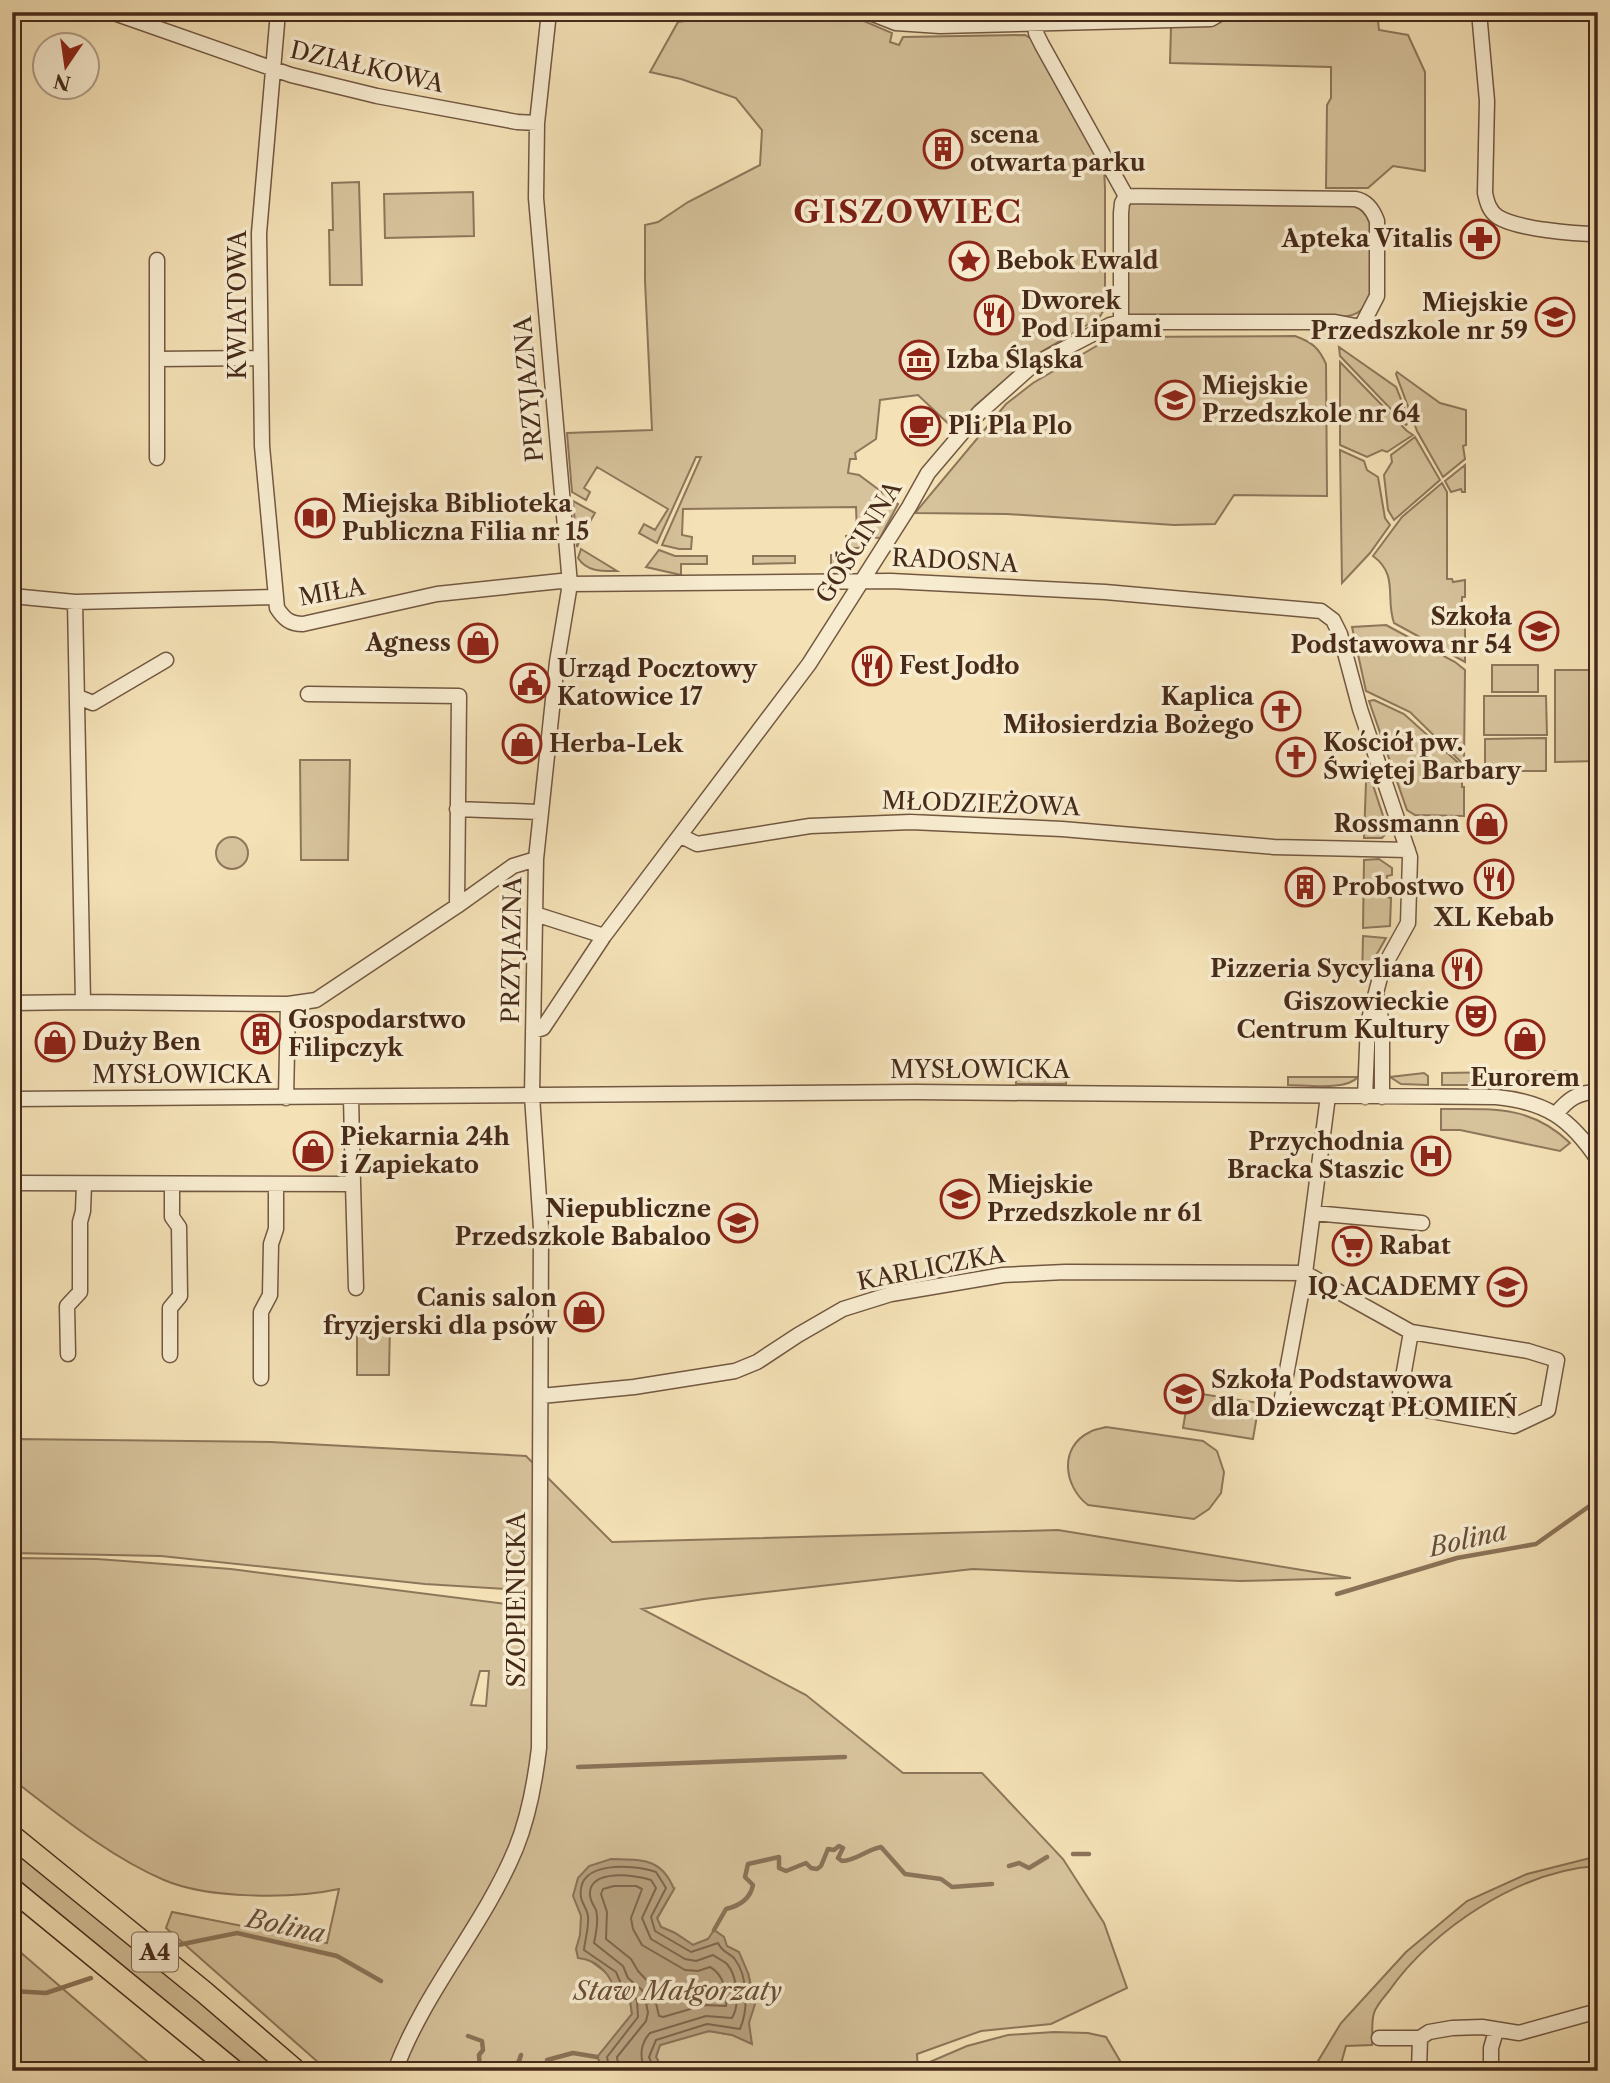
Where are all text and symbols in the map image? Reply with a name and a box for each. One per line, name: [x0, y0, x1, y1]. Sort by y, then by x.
north arrow: [32, 32, 102, 102]
street label: DZIAŁKOWA: [287, 35, 448, 99]
text: N: [52, 69, 73, 95]
place label: scena otwarta parku: [970, 120, 1146, 177]
building icon: scena otwarta parku: [922, 128, 964, 170]
district label: GISZOWIEC: [793, 192, 1023, 231]
pharmacy icon: Apteka Vitalis: [1459, 218, 1501, 260]
place label: Apteka Vitalis: [1281, 224, 1453, 253]
street label: KWIATOWA: [223, 229, 252, 380]
place icon: Bebok Ewald: [948, 240, 990, 282]
place label: Bebok Ewald: [996, 246, 1158, 275]
place label: Dworek Pod Lipami: [1021, 286, 1162, 343]
place label: Miejskie Przedszkole nr 59: [1310, 288, 1528, 345]
restaurant icon: Dworek Pod Lipami: [973, 294, 1015, 336]
school or university icon: Miejskie Przedszkole nr 59: [1534, 296, 1576, 338]
street label: PRZYJAZNA: [508, 314, 549, 463]
museum icon: Izba Śląska: [898, 339, 940, 381]
place label: Izba Śląska: [946, 344, 1084, 374]
place label: Miejskie Przedszkole nr 64: [1202, 371, 1421, 428]
school or university icon: Miejskie Przedszkole nr 64: [1154, 379, 1196, 421]
cafe icon: Pli Pla Plo: [900, 405, 942, 447]
place label: Pli Pla Plo: [948, 411, 1072, 440]
street label: GOŚCINNA: [809, 474, 908, 608]
place label: Miejska Biblioteka Publiczna Filia nr 15: [342, 489, 589, 546]
library icon: Miejska Biblioteka Publiczna Filia nr 15: [294, 497, 336, 539]
street label: RADOSNA: [891, 543, 1020, 578]
street label: MIŁA: [297, 571, 369, 612]
place label: Szkoła Podstawowa nr 54: [1290, 602, 1513, 659]
school or university icon: Szkoła Podstawowa nr 54: [1518, 610, 1560, 652]
shop icon: Agness: [457, 622, 499, 664]
place label: Agness: [364, 628, 451, 657]
restaurant icon: Fest Jodło: [851, 645, 893, 687]
place label: Fest Jodło: [899, 651, 1020, 680]
place label: Urząd Pocztowy Katowice 17: [557, 654, 758, 711]
public building icon: Urząd Pocztowy Katowice 17: [509, 662, 551, 704]
place label: Kaplica Miłosierdzia Bożego: [1003, 682, 1255, 739]
church icon: Kaplica Miłosierdzia Bożego: [1260, 690, 1302, 732]
shop icon: Herba-Lek: [501, 723, 543, 765]
place label: Kościół pw. Świętej Barbary: [1323, 728, 1522, 785]
place label: Herba-Lek: [549, 729, 684, 758]
church icon: Kościół pw. Świętej Barbary: [1275, 736, 1317, 778]
street label: MŁODZIEŻOWA: [881, 785, 1082, 821]
shop icon: Rossmann: [1466, 803, 1508, 845]
place label: Rossmann: [1333, 809, 1461, 838]
restaurant icon: XL Kebab: [1473, 858, 1515, 900]
building icon: Probostwo: [1284, 866, 1326, 908]
place label: Probostwo: [1332, 872, 1464, 901]
street label: PRZYJAZNA: [496, 875, 527, 1023]
place label: XL Kebab: [1433, 903, 1554, 932]
restaurant icon: Pizzeria Sycyliana: [1441, 948, 1483, 990]
place label: Pizzeria Sycyliana: [1210, 954, 1436, 983]
place label: Giszowieckie Centrum Kultury: [1236, 987, 1450, 1044]
theatre icon: Giszowieckie Centrum Kultury: [1455, 995, 1497, 1037]
place label: Gospodarstwo Filipczyk: [288, 1005, 466, 1062]
building icon: Gospodarstwo Filipczyk: [240, 1013, 282, 1055]
shop icon: Eurorem: [1504, 1018, 1546, 1060]
shop icon: Duży Ben: [34, 1021, 76, 1063]
place label: Duży Ben: [82, 1027, 202, 1056]
street label: MYSŁOWICKA: [890, 1055, 1071, 1084]
street label: MYSŁOWICKA: [92, 1060, 273, 1089]
place label: Eurorem: [1470, 1063, 1580, 1092]
place label: Piekarnia 24h i Zapiekato: [340, 1122, 511, 1179]
place label: Przychodnia Bracka Staszic: [1227, 1127, 1405, 1184]
shop icon: Piekarnia 24h i Zapiekato: [292, 1130, 334, 1172]
hospital icon: Przychodnia Bracka Staszic: [1410, 1135, 1452, 1177]
place label: Miejskie Przedszkole nr 61: [987, 1170, 1202, 1227]
school or university icon: Miejskie Przedszkole nr 61: [939, 1178, 981, 1220]
place label: Niepubliczne Przedszkole Babaloo: [455, 1194, 711, 1251]
school or university icon: Niepubliczne Przedszkole Babaloo: [717, 1202, 759, 1244]
supermarket icon: Rabat: [1331, 1225, 1373, 1267]
place label: Rabat: [1379, 1231, 1451, 1260]
street label: KARLICZKA: [855, 1239, 1008, 1296]
school or university icon: IQ ACADEMY: [1486, 1266, 1528, 1308]
place label: IQ ACADEMY: [1308, 1272, 1481, 1301]
place label: Canis salon fryzjerski dla psów: [323, 1283, 558, 1340]
shop icon: Canis salon fryzjerski dla psów: [563, 1291, 605, 1333]
place label: Szkoła Podstawowa dla Dziewcząt PŁOMIEŃ: [1211, 1365, 1518, 1422]
school or university icon: Szkoła Podstawowa dla Dziewcząt PŁOMIEŃ: [1163, 1373, 1205, 1415]
street label: SZOPIENICKA: [502, 1511, 531, 1688]
water label: Bolina: [1424, 1514, 1511, 1564]
water label: Bolina: [242, 1902, 329, 1950]
road number: A4: [132, 1932, 178, 1971]
water label: Staw Małgorzaty: [572, 1975, 782, 2007]

